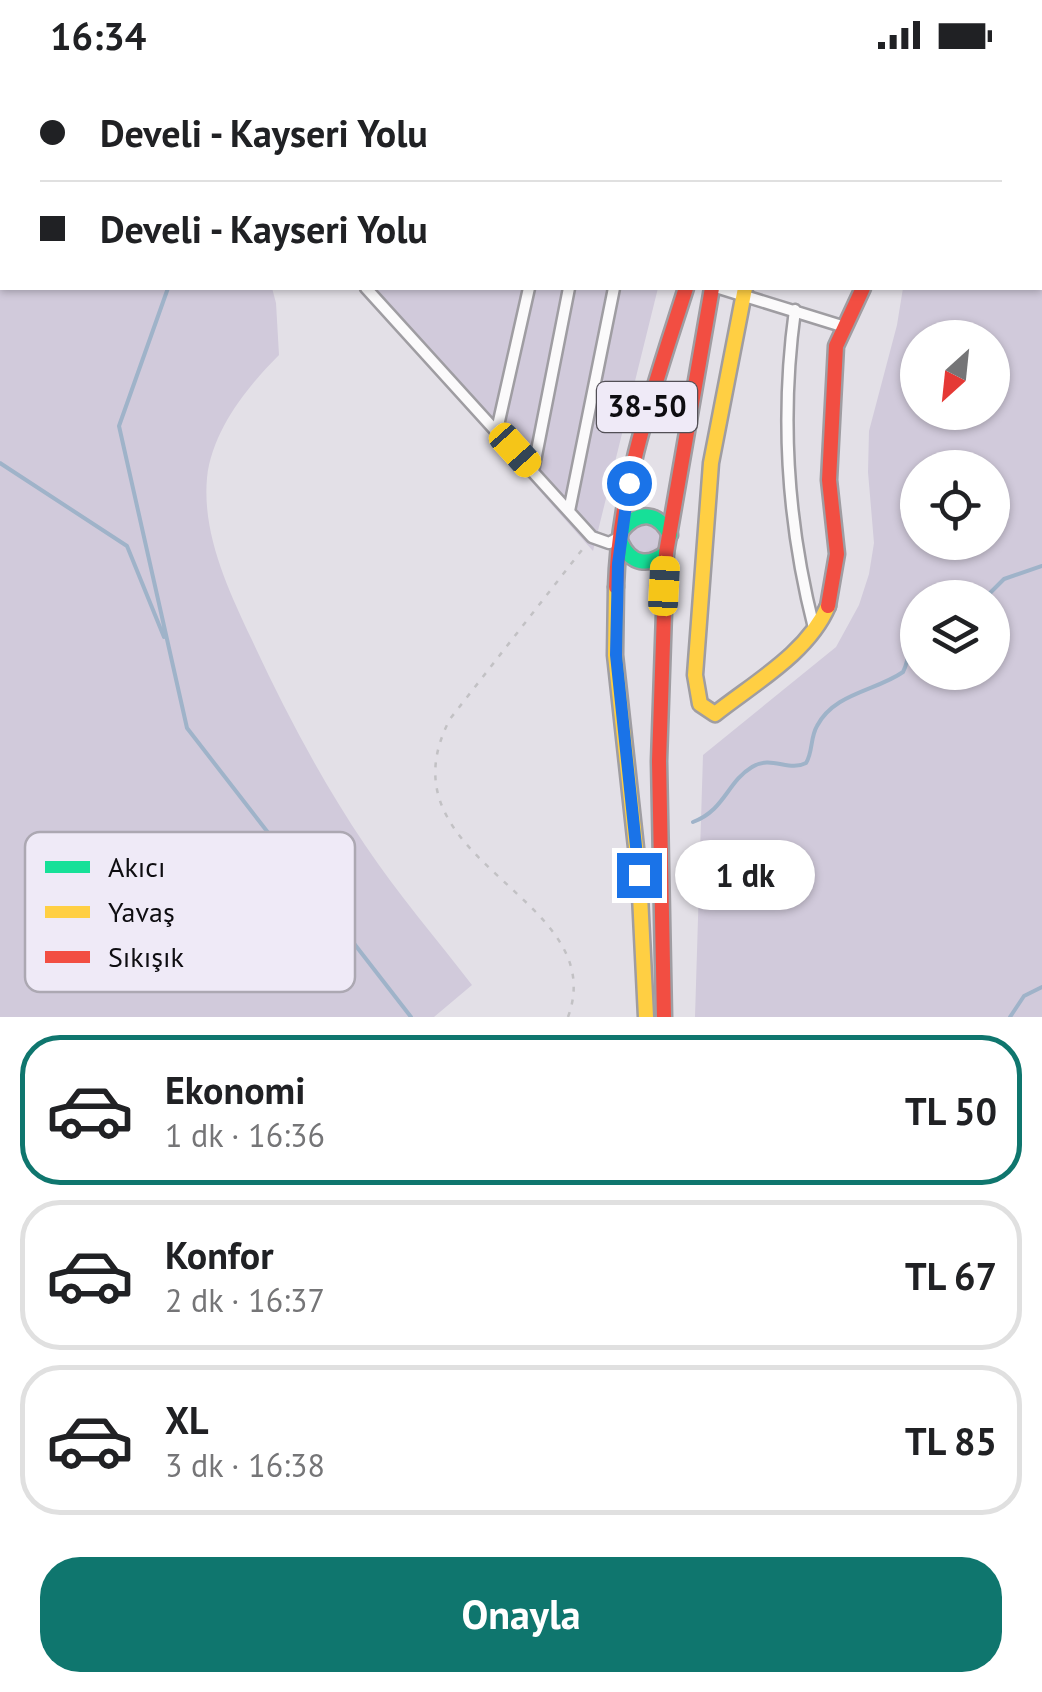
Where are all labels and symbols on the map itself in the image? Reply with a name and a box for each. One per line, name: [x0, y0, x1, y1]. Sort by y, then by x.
north arrow: [900, 320, 1010, 430]
road number: 38-50: [597, 382, 697, 432]
car: [484, 418, 546, 482]
route start: [607, 461, 652, 506]
car: [647, 555, 681, 617]
legend: [25, 832, 355, 992]
callout: 1 dk: [674, 840, 814, 910]
text: Akıcı: [108, 848, 165, 885]
route end: [617, 853, 662, 898]
text: Yavaş: [108, 893, 175, 930]
text: Sıkışık: [108, 938, 185, 975]

